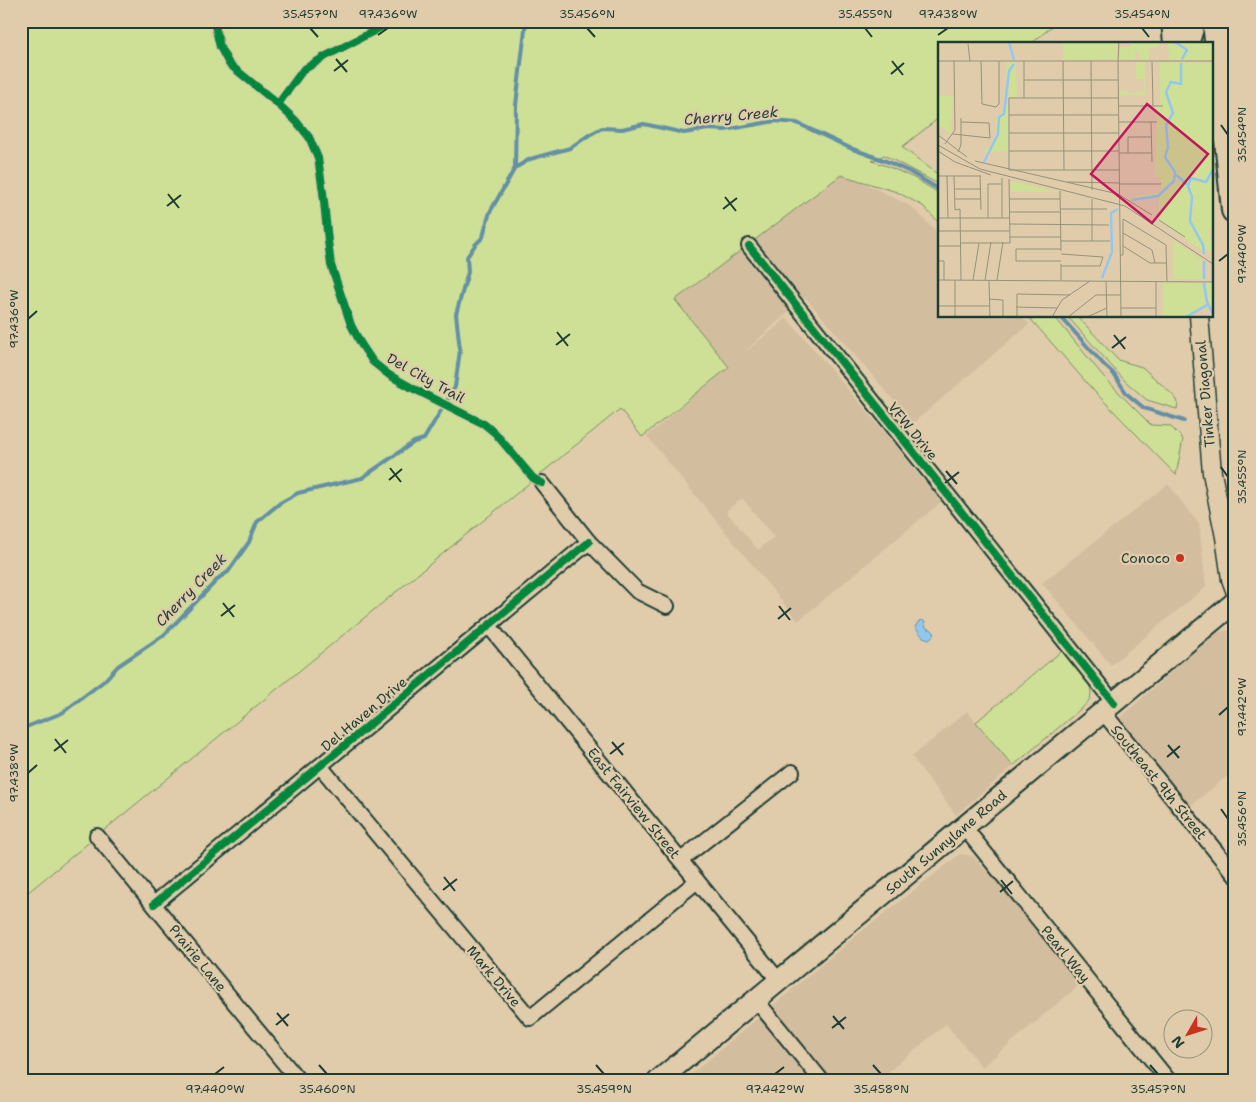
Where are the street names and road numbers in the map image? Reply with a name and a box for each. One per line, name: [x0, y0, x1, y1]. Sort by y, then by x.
street label: Tinker Diagonal: [1191, 339, 1219, 448]
street label: Del City Trail: [384, 349, 469, 407]
street label: VFW Drive: [884, 398, 942, 464]
street label: Del Haven Drive: [317, 673, 411, 755]
street label: Southeast 9th Street: [1107, 721, 1211, 843]
street label: East Fairview Street: [584, 744, 684, 862]
street label: South Sunnylane Road: [882, 786, 1011, 898]
street label: Prairie Lane: [165, 921, 231, 995]
street label: Pearl Way: [1037, 922, 1095, 986]
street label: Mark Drive: [463, 941, 525, 1011]

